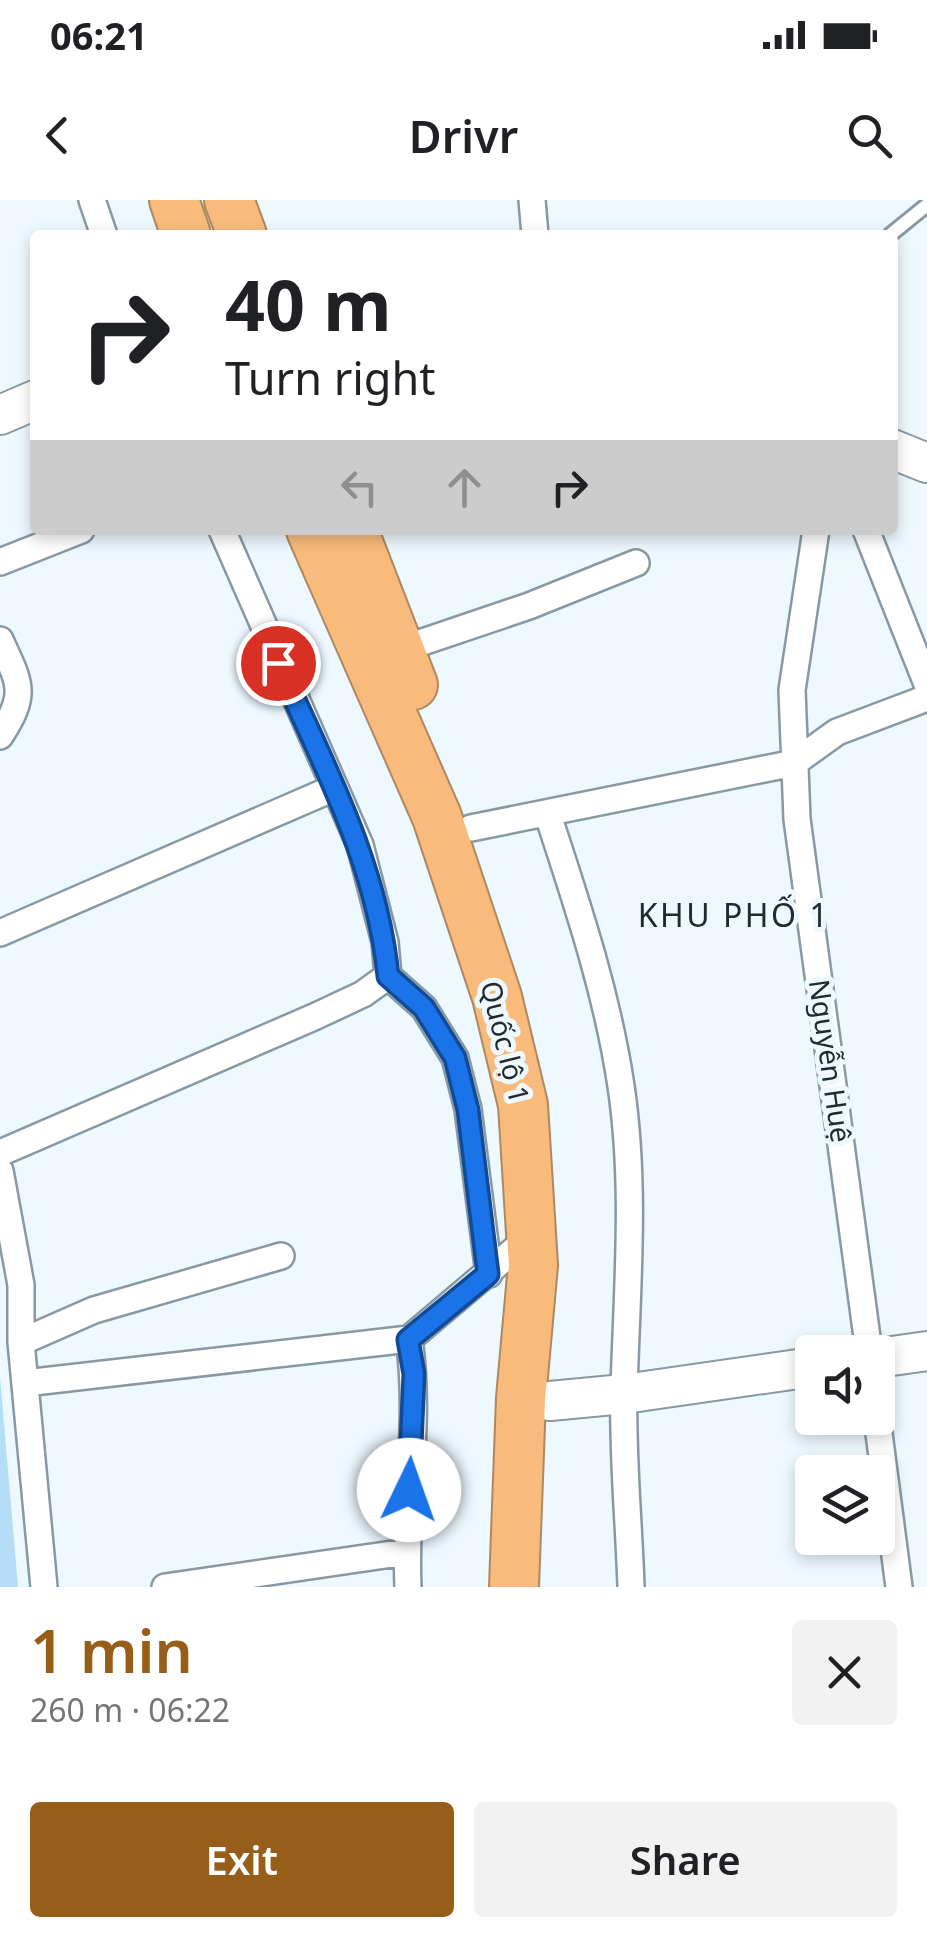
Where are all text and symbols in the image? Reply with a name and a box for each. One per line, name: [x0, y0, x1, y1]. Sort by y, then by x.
text: 06:21: [50, 9, 148, 61]
text: Drivr: [409, 105, 518, 166]
icon: back: [30, 108, 85, 163]
icon: search: [842, 108, 897, 163]
text: 40 m: [225, 256, 392, 352]
icon: right: [60, 270, 190, 400]
text: Turn right: [225, 347, 436, 408]
icon: left: [332, 460, 387, 515]
icon: ahead: [437, 460, 492, 515]
icon: right: [542, 460, 597, 515]
pin: [236, 621, 321, 706]
icon: arrive: [251, 636, 306, 691]
district label: KHU PHỐ 1: [638, 893, 830, 936]
street label: Quốc lộ 1: [472, 977, 539, 1107]
street label: Nguyễn Huệ: [801, 977, 861, 1145]
map controls: [795, 1335, 895, 1555]
button: sound: [795, 1335, 895, 1435]
position arrow: [357, 1438, 461, 1542]
button: layers: [795, 1455, 895, 1555]
text: 1 min: [30, 1609, 193, 1691]
button: close: [792, 1620, 897, 1725]
text: 260 m · 06:22: [30, 1688, 230, 1731]
button: Exit: [30, 1802, 454, 1917]
button: Share: [474, 1802, 897, 1917]

